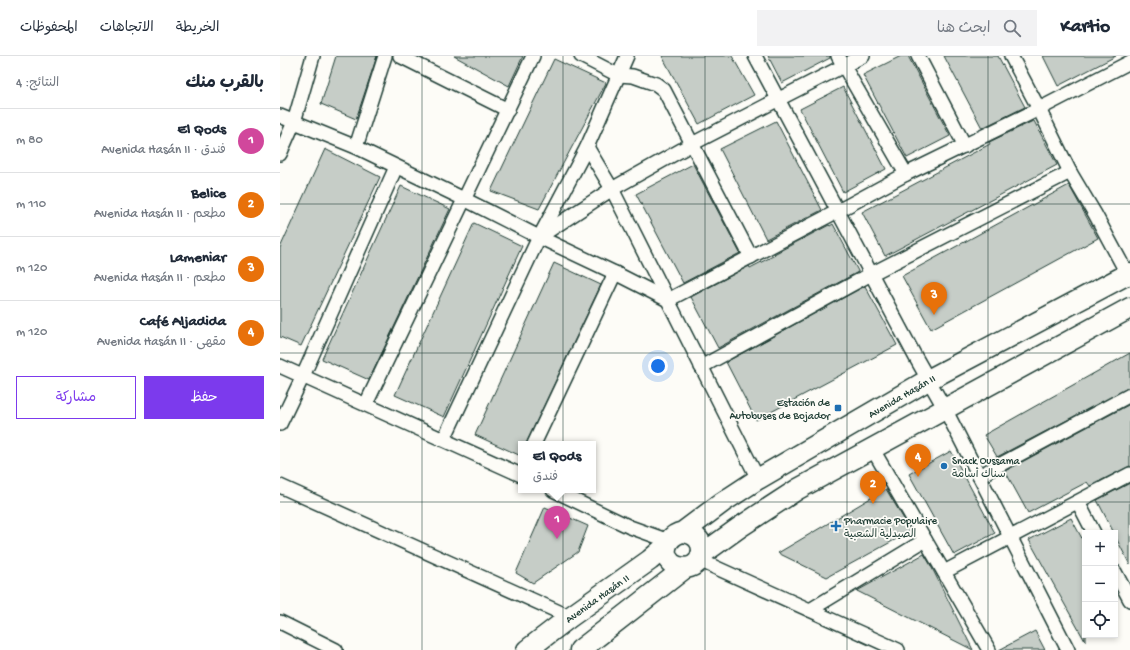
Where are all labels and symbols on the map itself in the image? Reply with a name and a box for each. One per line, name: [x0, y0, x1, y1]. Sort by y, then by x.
pin: 3: [921, 282, 947, 315]
your location: [648, 356, 668, 376]
street label: Avenida Hasán II: [867, 373, 938, 421]
place label: Estación de Autobuses de Bojador: [729, 398, 831, 423]
marker: Estación de Autobuses de Bojador: [833, 403, 843, 413]
pin: 4: [905, 444, 931, 477]
place label: Snack Oussama سناك أسامة: [952, 456, 1020, 481]
marker: Snack Oussama سناك أسامة: [939, 461, 949, 471]
pin: 2: [860, 471, 886, 504]
pin: 1: [544, 506, 570, 539]
place label: Pharmacie Populaire الصيدلية الشعبية: [843, 516, 937, 541]
marker: Pharmacie Populaire الصيدلية الشعبية: [831, 521, 841, 531]
street label: Avenida Hasán II: [564, 573, 632, 626]

